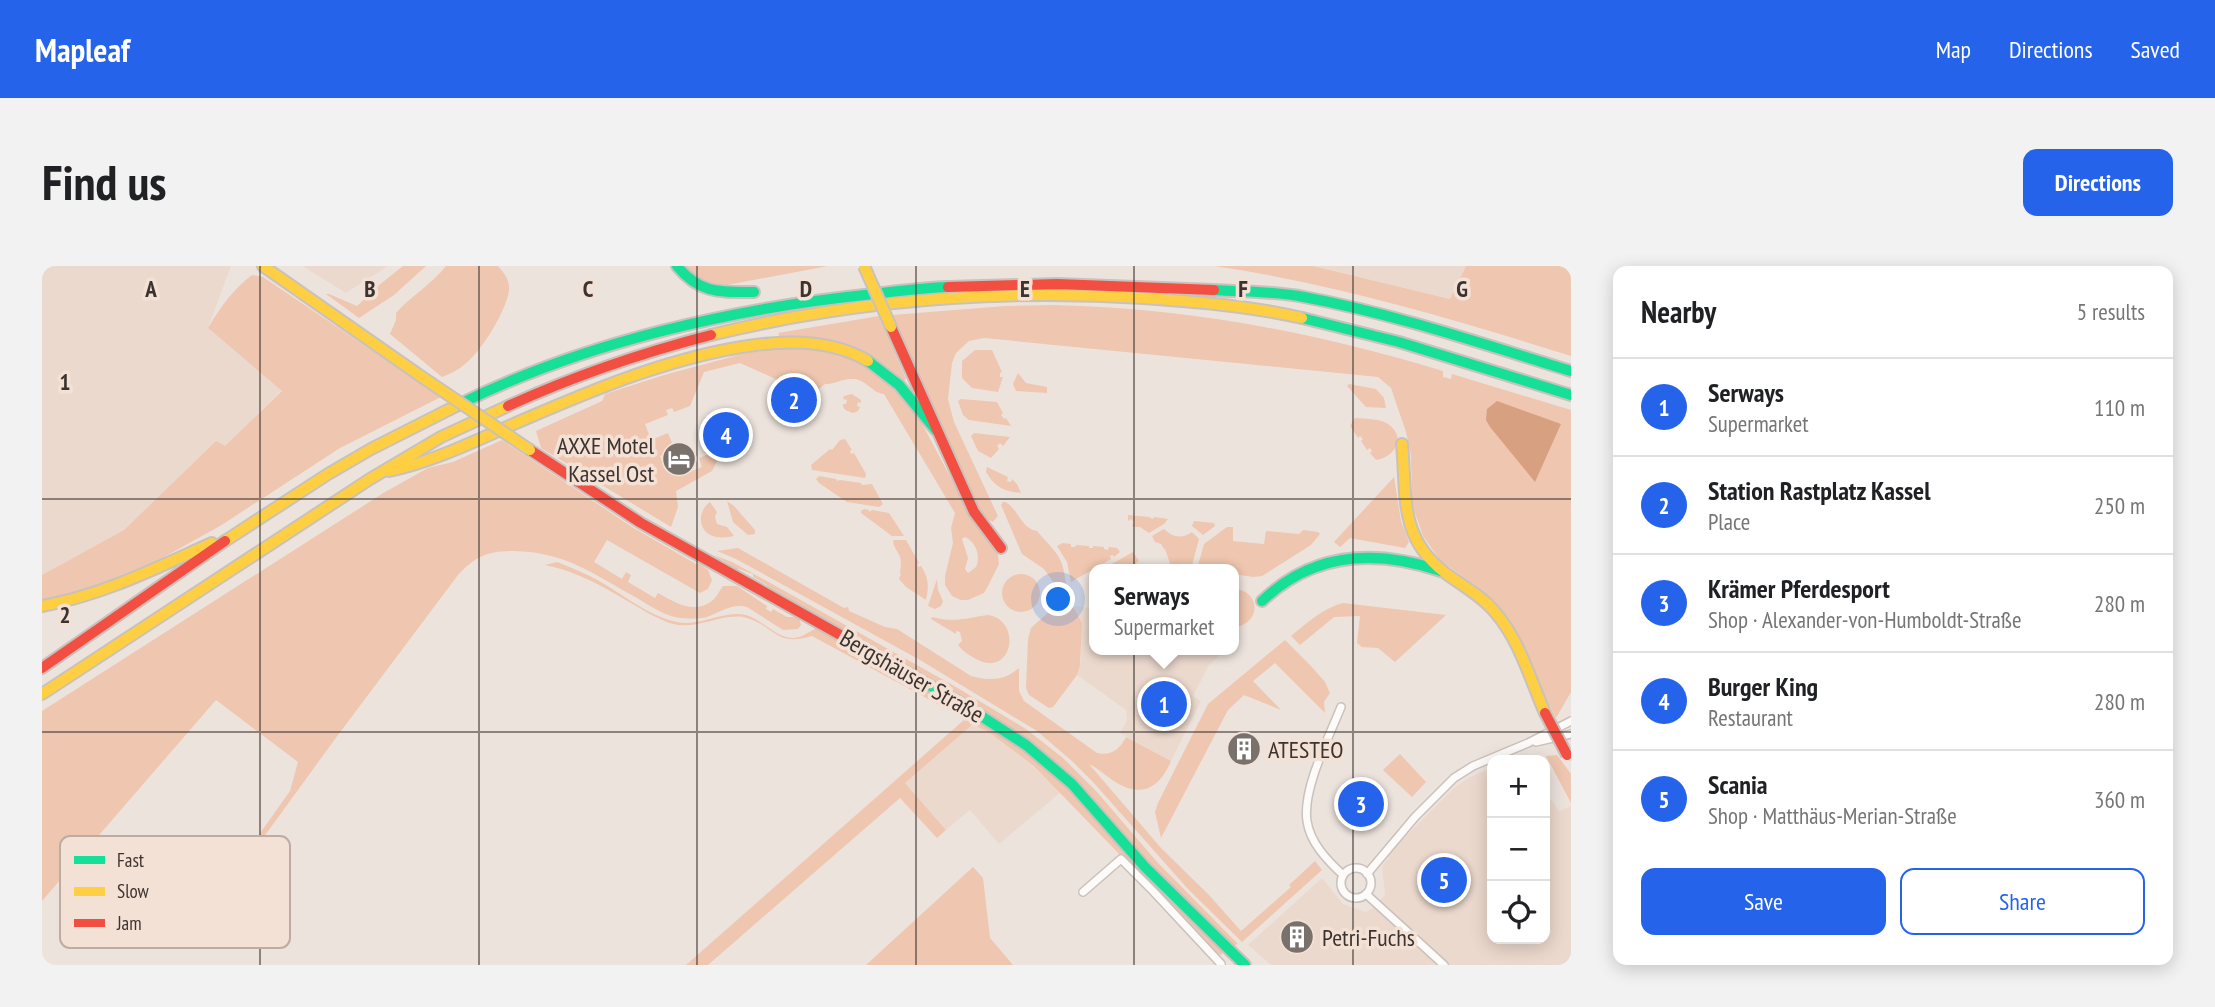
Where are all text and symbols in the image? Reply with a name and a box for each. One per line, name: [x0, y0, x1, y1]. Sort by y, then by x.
text: Mapleaf: [35, 28, 130, 71]
text: Map: [1936, 34, 1971, 65]
text: Directions: [2009, 34, 2093, 65]
text: Saved: [2131, 34, 2180, 65]
button: Directions: [2023, 149, 2173, 216]
text: Find us: [42, 150, 166, 214]
text: A: [144, 274, 157, 303]
text: B: [364, 274, 376, 303]
text: C: [583, 274, 594, 303]
text: D: [800, 274, 812, 303]
text: E: [1020, 274, 1030, 303]
text: F: [1238, 274, 1248, 303]
text: G: [1456, 274, 1468, 303]
text: Nearby: [1641, 292, 1716, 331]
text: 5 results: [2077, 297, 2145, 326]
text: 1: [60, 367, 71, 396]
pin: 2: [771, 374, 817, 426]
text: Serways: [1708, 376, 1784, 409]
text: 1: [1659, 393, 1670, 422]
text: 110 m: [2094, 393, 2145, 422]
pin: 4: [703, 409, 749, 461]
text: Supermarket: [1708, 409, 1809, 438]
place label: AXXE Motel Kassel Ost: [557, 430, 654, 489]
hotel icon: AXXE Motel Kassel Ost: [660, 440, 698, 478]
text: Station Rastplatz Kassel: [1708, 474, 1931, 507]
text: 2: [1659, 491, 1670, 520]
text: 250 m: [2094, 491, 2145, 520]
text: Place: [1708, 507, 1750, 536]
popup: [1089, 564, 1239, 655]
text: Krämer Pferdesport: [1708, 572, 1890, 605]
text: Serways: [1114, 579, 1190, 612]
your location: [1041, 582, 1075, 616]
text: 3: [1659, 589, 1670, 618]
text: 280 m: [2094, 589, 2145, 618]
text: 2: [60, 600, 71, 629]
text: Shop · Alexander-von-Humboldt-Straße: [1708, 605, 2022, 634]
text: Supermarket: [1114, 612, 1214, 641]
street label: Bergshäuser Straße: [834, 622, 990, 730]
text: Burger King: [1708, 670, 1818, 703]
pin: 1: [1141, 678, 1187, 730]
text: 4: [1659, 687, 1670, 716]
text: 280 m: [2094, 687, 2145, 716]
text: Restaurant: [1708, 703, 1793, 732]
building icon: ATESTEO: [1225, 730, 1263, 768]
place label: ATESTEO: [1268, 734, 1344, 765]
map controls: [1487, 755, 1550, 944]
button: +: [1487, 755, 1550, 818]
text: Scania: [1708, 768, 1768, 801]
pin: 3: [1338, 778, 1384, 830]
text: 5: [1659, 785, 1670, 814]
text: 360 m: [2094, 785, 2145, 814]
text: Shop · Matthäus-Merian-Straße: [1708, 801, 1957, 830]
button: −: [1487, 818, 1550, 881]
legend: [60, 836, 290, 948]
text: Fast: [117, 848, 145, 872]
pin: 5: [1421, 854, 1467, 906]
button: Save: [1641, 868, 1886, 935]
button: Share: [1900, 868, 2145, 935]
text: Slow: [117, 879, 150, 903]
button: locate: [1487, 881, 1550, 944]
text: Jam: [116, 911, 142, 935]
building icon: Petri-Fuchs: [1278, 918, 1316, 956]
place label: Petri-Fuchs: [1322, 922, 1415, 953]

